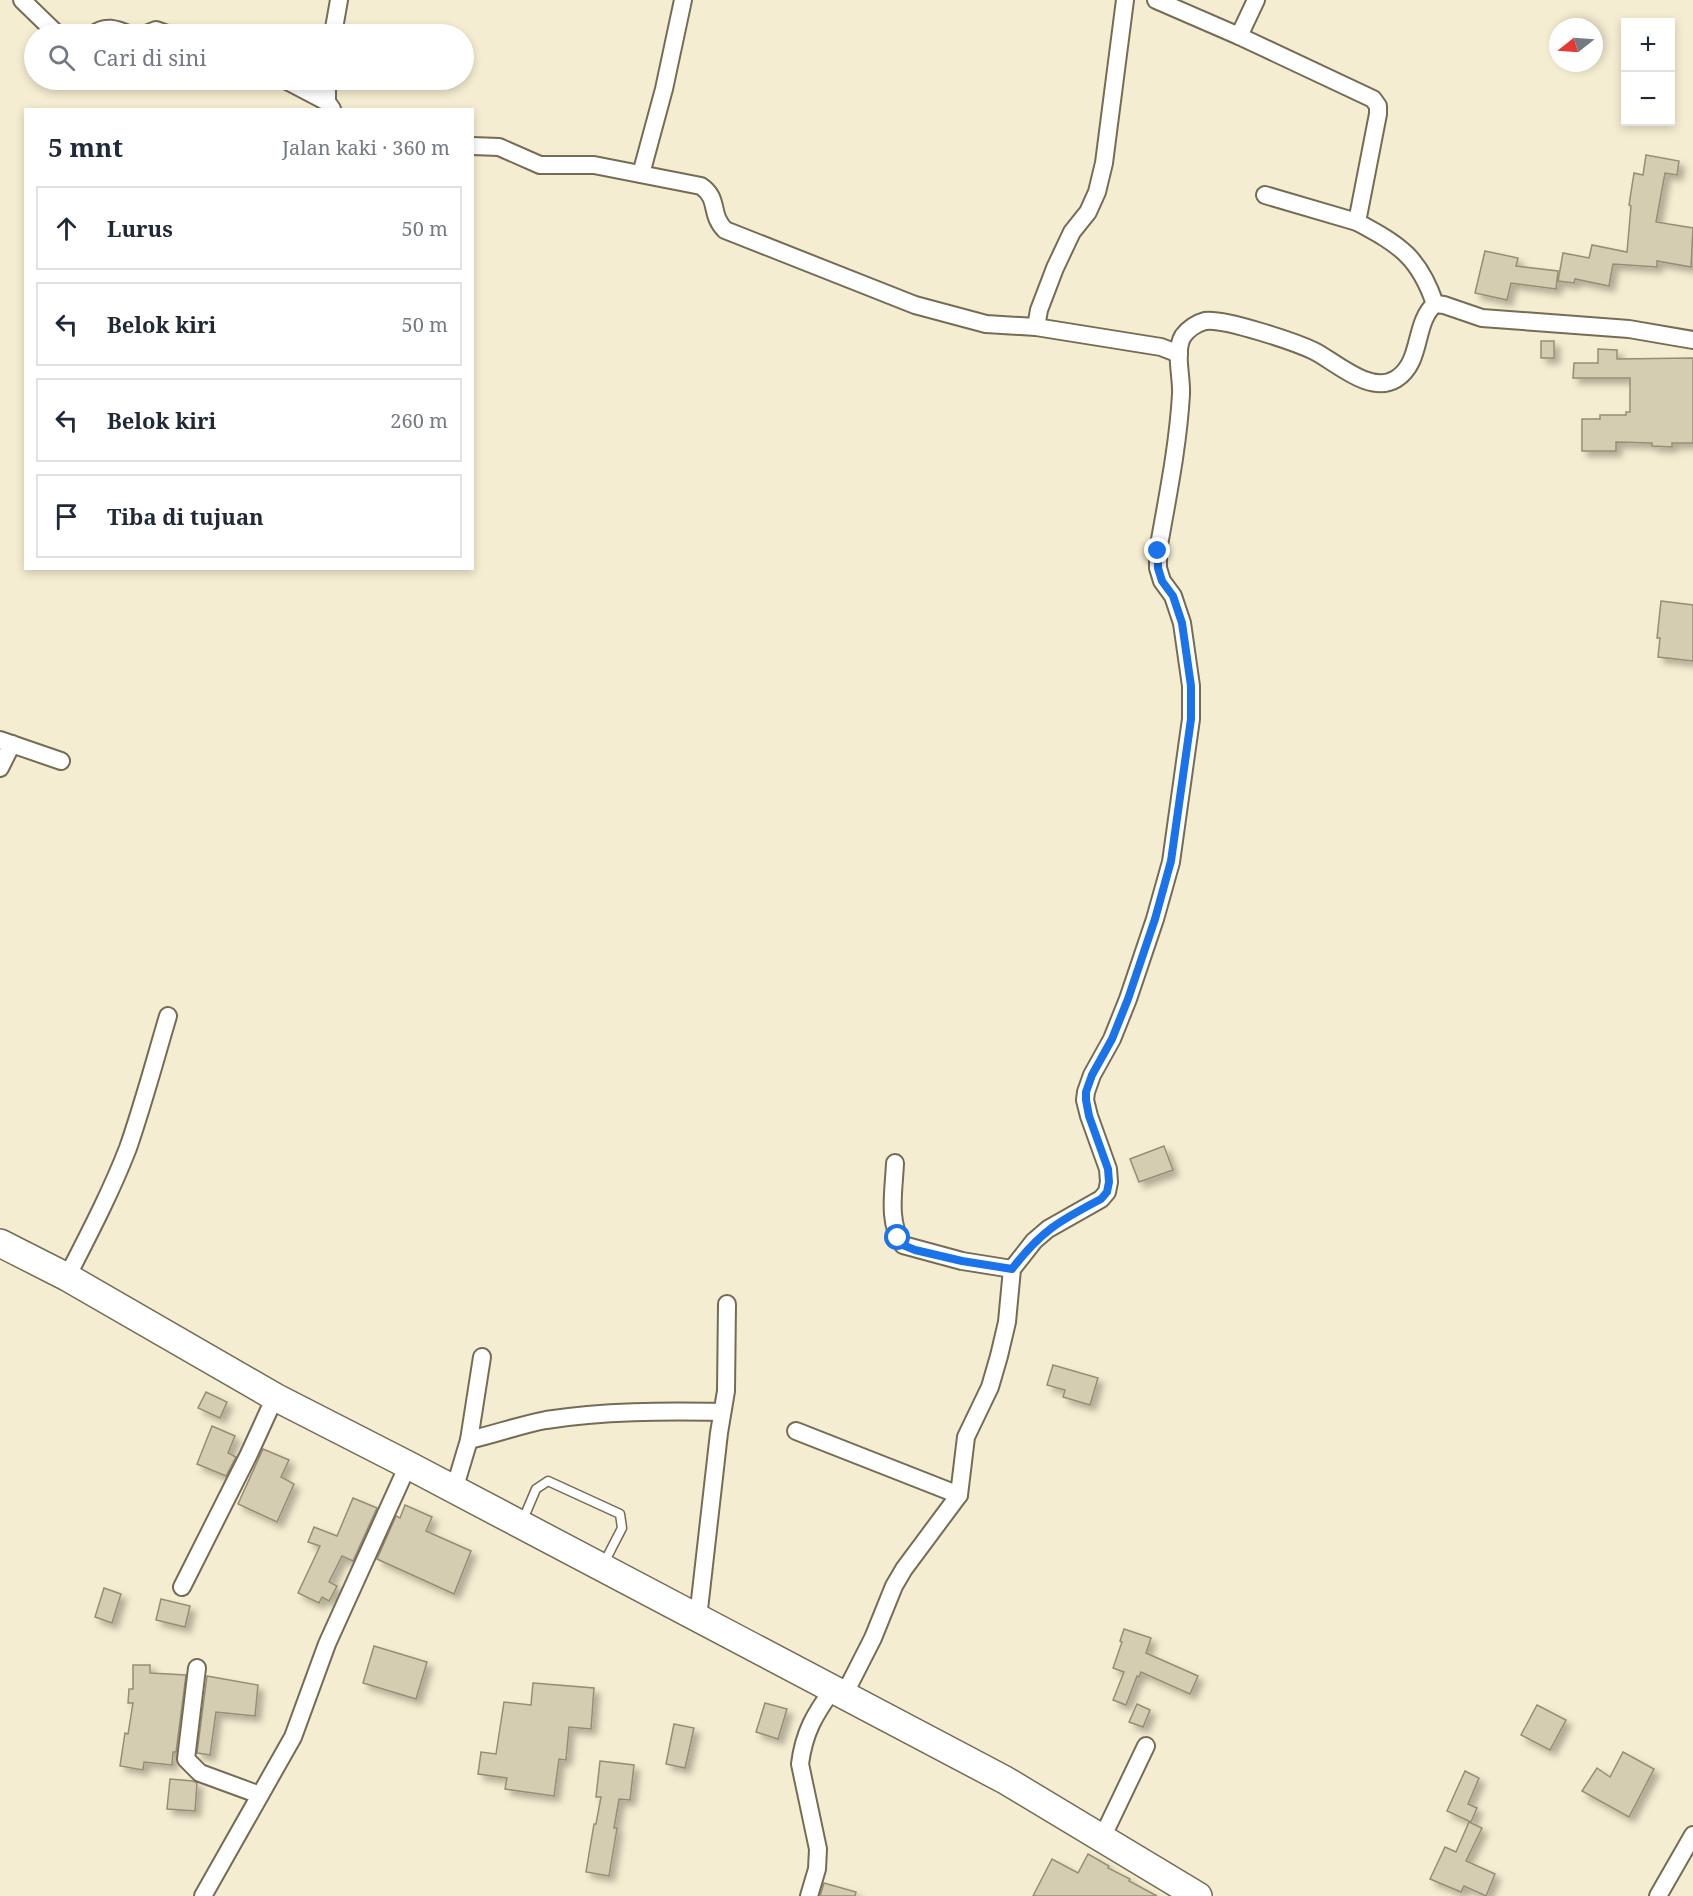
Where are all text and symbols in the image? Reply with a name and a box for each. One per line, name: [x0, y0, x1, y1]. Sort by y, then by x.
north arrow: [1549, 18, 1603, 72]
map controls: [1621, 18, 1675, 126]
button: +: [1621, 18, 1675, 72]
search box: [24, 24, 474, 90]
icon: search: [45, 41, 78, 74]
text: Cari di sini: [93, 42, 206, 72]
button: −: [1621, 72, 1675, 126]
text: 5 mnt: [48, 129, 123, 165]
text: Jalan kaki · 360 m: [282, 134, 450, 161]
icon: ahead: [50, 212, 83, 245]
text: Lurus: [107, 213, 173, 243]
text: 50 m: [402, 215, 448, 242]
icon: left: [50, 308, 83, 341]
text: Belok kiri: [107, 309, 216, 339]
text: 50 m: [402, 311, 448, 338]
icon: left: [50, 404, 83, 437]
text: Belok kiri: [107, 405, 216, 435]
text: 260 m: [390, 407, 448, 434]
icon: arrive: [50, 500, 83, 533]
text: Tiba di tujuan: [107, 501, 264, 531]
route end: [1144, 537, 1170, 563]
route start: [884, 1224, 910, 1250]

